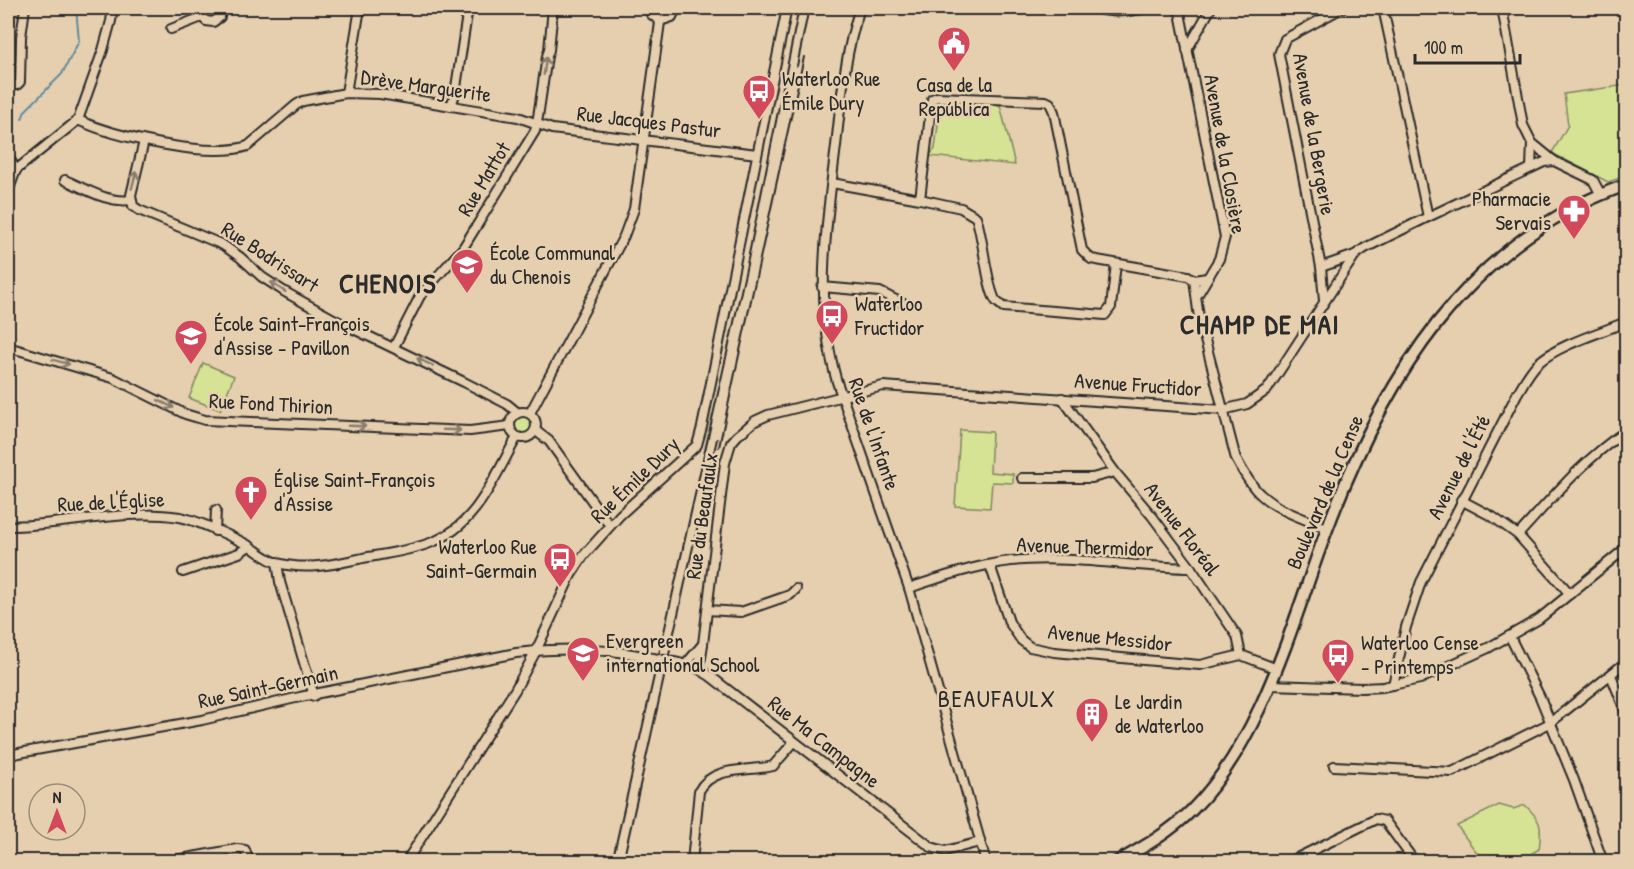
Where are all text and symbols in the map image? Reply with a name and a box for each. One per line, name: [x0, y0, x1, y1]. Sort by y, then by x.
public building icon: Casa de la República: [936, 25, 972, 72]
scale bar: [1415, 27, 1520, 65]
text: 100 m: [1424, 35, 1463, 60]
street label: Avenue de la Bergerie: [1286, 51, 1343, 217]
one-way arrow: [540, 57, 551, 77]
street label: Drève Marguerite: [359, 62, 493, 109]
place label: Waterloo Rue Émile Dury: [782, 64, 880, 117]
place label: Casa de la República: [916, 70, 992, 123]
street label: Avenue de la Closière: [1197, 72, 1254, 236]
bus stop icon: Waterloo Rue Émile Dury: [741, 73, 777, 120]
street label: Rue Jacques Pastur: [575, 98, 723, 145]
street label: Rue Mattot: [450, 135, 518, 221]
one-way arrow: [128, 171, 140, 190]
place label: Pharmacie Servais: [1472, 184, 1551, 237]
pharmacy icon: Pharmacie Servais: [1556, 193, 1592, 240]
street label: Rue Bodrissart: [216, 214, 325, 299]
place label: École Communal du Chenois: [490, 238, 615, 291]
school or university icon: École Communal du Chenois: [449, 247, 485, 294]
district label: CHENOIS: [339, 265, 437, 301]
one-way arrow: [270, 281, 287, 293]
place label: Waterloo Fructidor: [854, 289, 924, 342]
bus stop icon: Waterloo Fructidor: [814, 298, 850, 345]
district label: CHAMP DE MAI: [1180, 306, 1340, 342]
place label: École Saint-François d'Assise - Pavillon: [214, 309, 370, 362]
school or university icon: École Saint-François d'Assise - Pavillon: [173, 318, 209, 365]
one-way arrow: [416, 356, 434, 368]
one-way arrow: [51, 357, 70, 368]
street label: Avenue Fructidor: [1074, 366, 1203, 403]
street label: Rue de l'Infante: [842, 374, 907, 494]
street label: Rue Fond Thirion: [208, 386, 334, 421]
one-way arrow: [156, 399, 174, 411]
street label: Boulevard de la Cense: [1279, 410, 1370, 573]
street label: Avenue de l'Été: [1420, 410, 1497, 524]
one-way arrow: [347, 421, 367, 432]
one-way arrow: [441, 424, 461, 436]
street label: Rue Émile Dury: [584, 430, 686, 529]
street label: Rue du Beaufaulx: [678, 451, 725, 581]
place label: Église Saint-François d'Assise: [274, 465, 435, 518]
church icon: Église Saint-François d'Assise: [233, 474, 269, 521]
street label: Avenue Floréal: [1138, 476, 1227, 582]
street label: Rue de l'Église: [57, 484, 165, 519]
street label: Avenue Thermidor: [1016, 530, 1154, 563]
place label: Waterloo Rue Saint-Germain: [426, 532, 537, 585]
bus stop icon: Waterloo Rue Saint-Germain: [542, 541, 578, 588]
street label: Avenue Messidor: [1047, 617, 1174, 658]
place label: Evergreen international School: [606, 626, 760, 679]
place label: Waterloo Cense - Printemps: [1361, 628, 1479, 681]
school or university icon: Evergreen international School: [565, 635, 601, 682]
bus stop icon: Waterloo Cense - Printemps: [1320, 637, 1356, 684]
street label: Rue Saint-Germain: [195, 658, 340, 715]
district label: BEAUFAULX: [938, 682, 1056, 714]
place label: Le Jardin de Waterloo: [1115, 687, 1204, 740]
street label: Rue Ma Campagne: [762, 689, 886, 795]
building icon: Le Jardin de Waterloo: [1074, 696, 1110, 743]
north arrow: [27, 782, 87, 842]
text: N: [53, 786, 62, 808]

